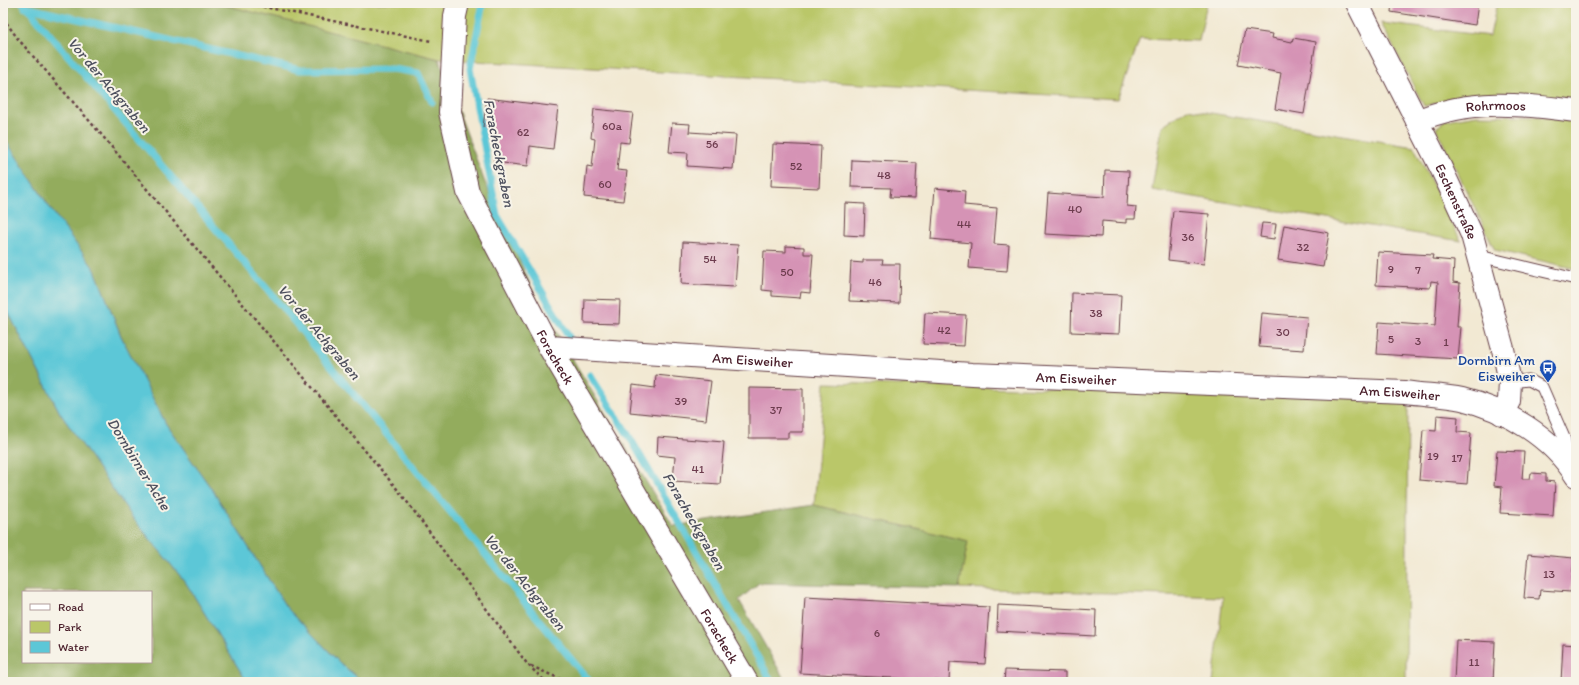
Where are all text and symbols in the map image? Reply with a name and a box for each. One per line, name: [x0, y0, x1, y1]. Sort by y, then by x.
water label: Vor der Achgraben: [64, 34, 154, 137]
water label: Foracheckgraben: [480, 97, 518, 209]
street label: Rohrmoos: [1465, 97, 1527, 116]
house number: 60a: [602, 119, 623, 133]
house number: 62: [517, 125, 530, 139]
house number: 56: [706, 137, 718, 151]
house number: 52: [790, 159, 803, 173]
street label: Eschenstraße: [1431, 161, 1481, 241]
house number: 48: [877, 168, 891, 182]
house number: 60: [598, 177, 612, 191]
house number: 40: [1068, 202, 1082, 216]
house number: 44: [957, 217, 971, 231]
house number: 36: [1182, 230, 1194, 244]
house number: 32: [1297, 240, 1310, 254]
house number: 54: [703, 252, 717, 266]
house number: 9: [1388, 262, 1394, 276]
house number: 7: [1415, 263, 1421, 277]
house number: 50: [780, 265, 794, 279]
house number: 46: [868, 275, 882, 289]
water label: Vor der Achgraben: [274, 281, 364, 384]
house number: 38: [1089, 306, 1103, 320]
house number: 42: [937, 323, 951, 337]
house number: 30: [1276, 325, 1290, 339]
street label: Foracheck: [532, 327, 577, 388]
house number: 5: [1388, 332, 1394, 346]
house number: 3: [1415, 334, 1422, 348]
house number: 1: [1443, 335, 1449, 349]
street label: Am Eisweiher: [712, 349, 794, 372]
place label: Dornbirn Am Eisweiher: [1458, 352, 1535, 385]
bus stop icon: Dornbirn Am Eisweiher: [1538, 358, 1558, 383]
street label: Am Eisweiher: [1035, 369, 1117, 389]
street label: Am Eisweiher: [1359, 382, 1442, 405]
house number: 39: [675, 394, 687, 408]
house number: 37: [770, 403, 782, 417]
water label: Dornbirner Ache: [103, 415, 175, 514]
house number: 19: [1427, 449, 1439, 463]
house number: 17: [1451, 451, 1463, 465]
house number: 41: [692, 462, 705, 476]
water label: Foracheckgraben: [659, 469, 729, 573]
water label: Vor der Achgraben: [481, 530, 570, 634]
house number: 13: [1543, 567, 1556, 581]
legend: [22, 591, 152, 663]
text: Road: [58, 600, 84, 614]
street label: Foracheck: [697, 606, 742, 667]
text: Park: [58, 620, 82, 634]
house number: 6: [874, 626, 880, 640]
text: Water: [58, 640, 89, 654]
house number: 11: [1468, 655, 1480, 669]

